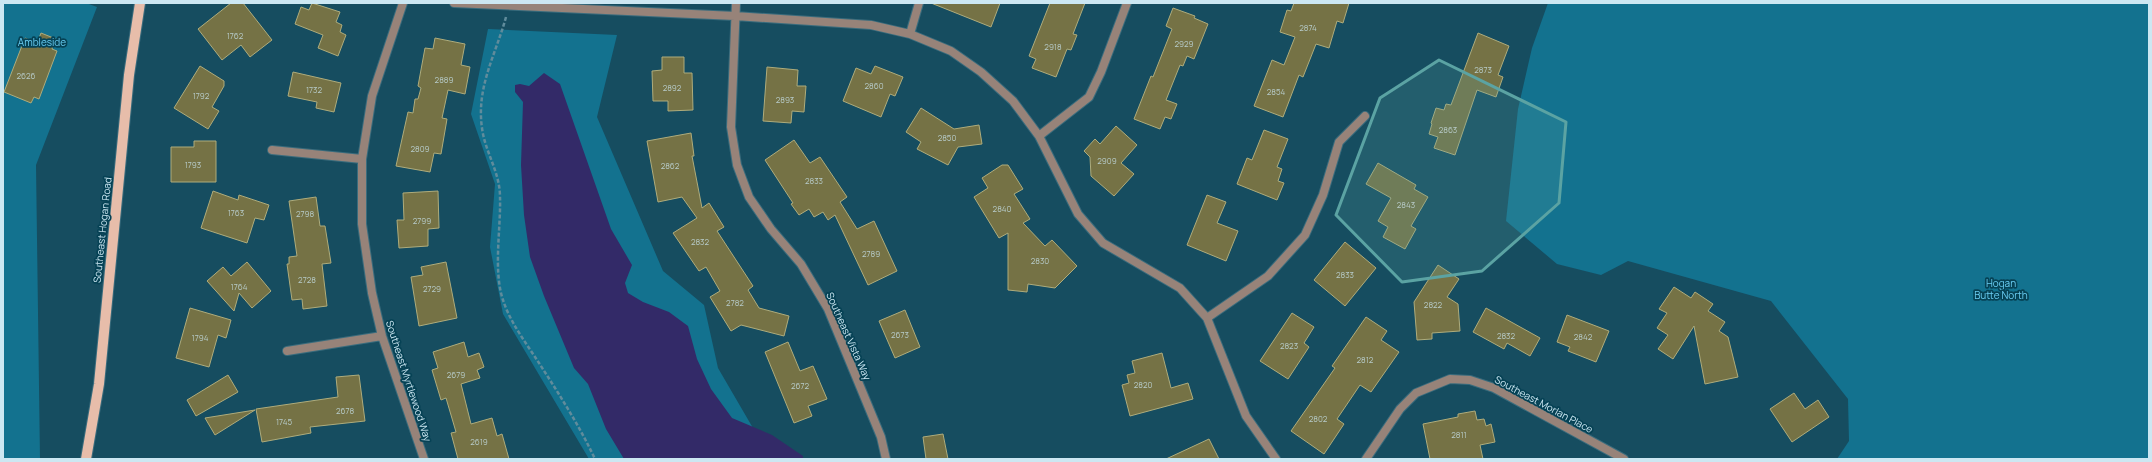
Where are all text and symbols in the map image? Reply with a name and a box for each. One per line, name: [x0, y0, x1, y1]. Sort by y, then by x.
house number: 2874: [1299, 22, 1317, 33]
house number: 1762: [227, 30, 244, 41]
park label: Ambleside: [18, 35, 66, 49]
house number: 2929: [1174, 38, 1194, 49]
house number: 2918: [1044, 41, 1062, 52]
house number: 2873: [1474, 64, 1492, 75]
house number: 2626: [16, 70, 36, 81]
house number: 2889: [435, 74, 453, 85]
house number: 2860: [864, 80, 884, 91]
house number: 2892: [663, 82, 682, 93]
house number: 1732: [306, 84, 322, 95]
house number: 2854: [1267, 86, 1286, 97]
house number: 1792: [193, 90, 210, 101]
house number: 2893: [776, 94, 794, 105]
house number: 2863: [1439, 124, 1457, 135]
house number: 2850: [938, 132, 956, 143]
house number: 2809: [410, 143, 430, 154]
house number: 2909: [1097, 155, 1117, 166]
house number: 1793: [185, 159, 201, 170]
house number: 2862: [661, 160, 680, 171]
house number: 2833: [805, 175, 823, 186]
street label: Southeast Hogan Road: [89, 176, 115, 284]
house number: 2843: [1397, 199, 1415, 210]
house number: 2840: [993, 203, 1012, 214]
house number: 1763: [228, 207, 244, 218]
house number: 2798: [296, 208, 314, 219]
house number: 2799: [413, 215, 431, 226]
house number: 2832: [691, 236, 710, 247]
house number: 2789: [862, 248, 880, 259]
house number: 2830: [1031, 255, 1049, 266]
house number: 2833: [1336, 269, 1354, 280]
house number: 2728: [298, 274, 316, 285]
park label: Hogan Butte North: [1974, 276, 2028, 302]
house number: 1764: [231, 281, 248, 292]
house number: 2729: [423, 283, 441, 294]
street label: Southeast Vista Way: [823, 290, 875, 383]
house number: 2782: [726, 297, 744, 308]
house number: 2822: [1424, 299, 1443, 310]
street label: Southeast Myrtlewood Way: [383, 319, 435, 444]
house number: 2673: [891, 329, 909, 340]
house number: 2832: [1497, 330, 1516, 341]
house number: 2842: [1574, 331, 1593, 342]
house number: 1794: [192, 332, 209, 343]
house number: 2823: [1280, 340, 1298, 351]
house number: 2812: [1357, 354, 1374, 365]
house number: 2679: [447, 369, 465, 380]
street label: Southeast Morlan Place: [1492, 372, 1596, 436]
house number: 2820: [1134, 379, 1152, 390]
house number: 2672: [791, 380, 809, 391]
house number: 2678: [336, 405, 354, 416]
house number: 2802: [1309, 413, 1328, 424]
house number: 1745: [276, 416, 292, 427]
house number: 2811: [1451, 429, 1467, 440]
house number: 2619: [470, 436, 488, 447]

